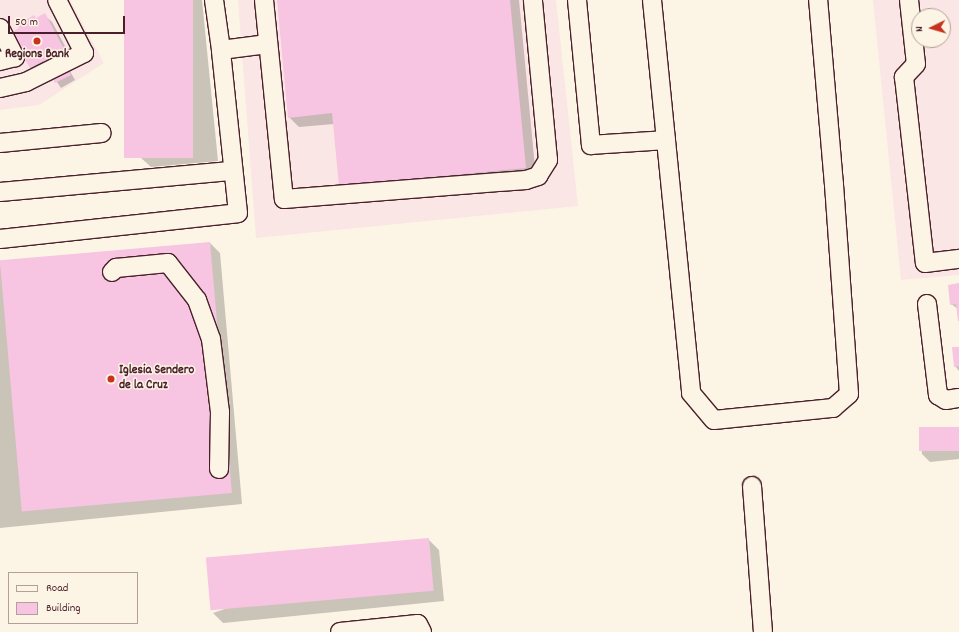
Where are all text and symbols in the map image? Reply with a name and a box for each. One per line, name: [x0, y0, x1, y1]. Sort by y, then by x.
scale bar: [10, 8, 127, 34]
north arrow: [911, 8, 951, 48]
text: 50 m: [15, 14, 38, 31]
text: N: [912, 26, 928, 32]
marker: Regions Bank: [32, 36, 42, 46]
place label: Regions Bank: [5, 47, 69, 63]
place label: Iglesia Sendero de la Cruz: [119, 364, 194, 395]
marker: Iglesia Sendero de la Cruz: [106, 374, 116, 384]
legend: [8, 572, 138, 624]
text: Road: [46, 580, 68, 597]
text: Building: [46, 600, 81, 617]

